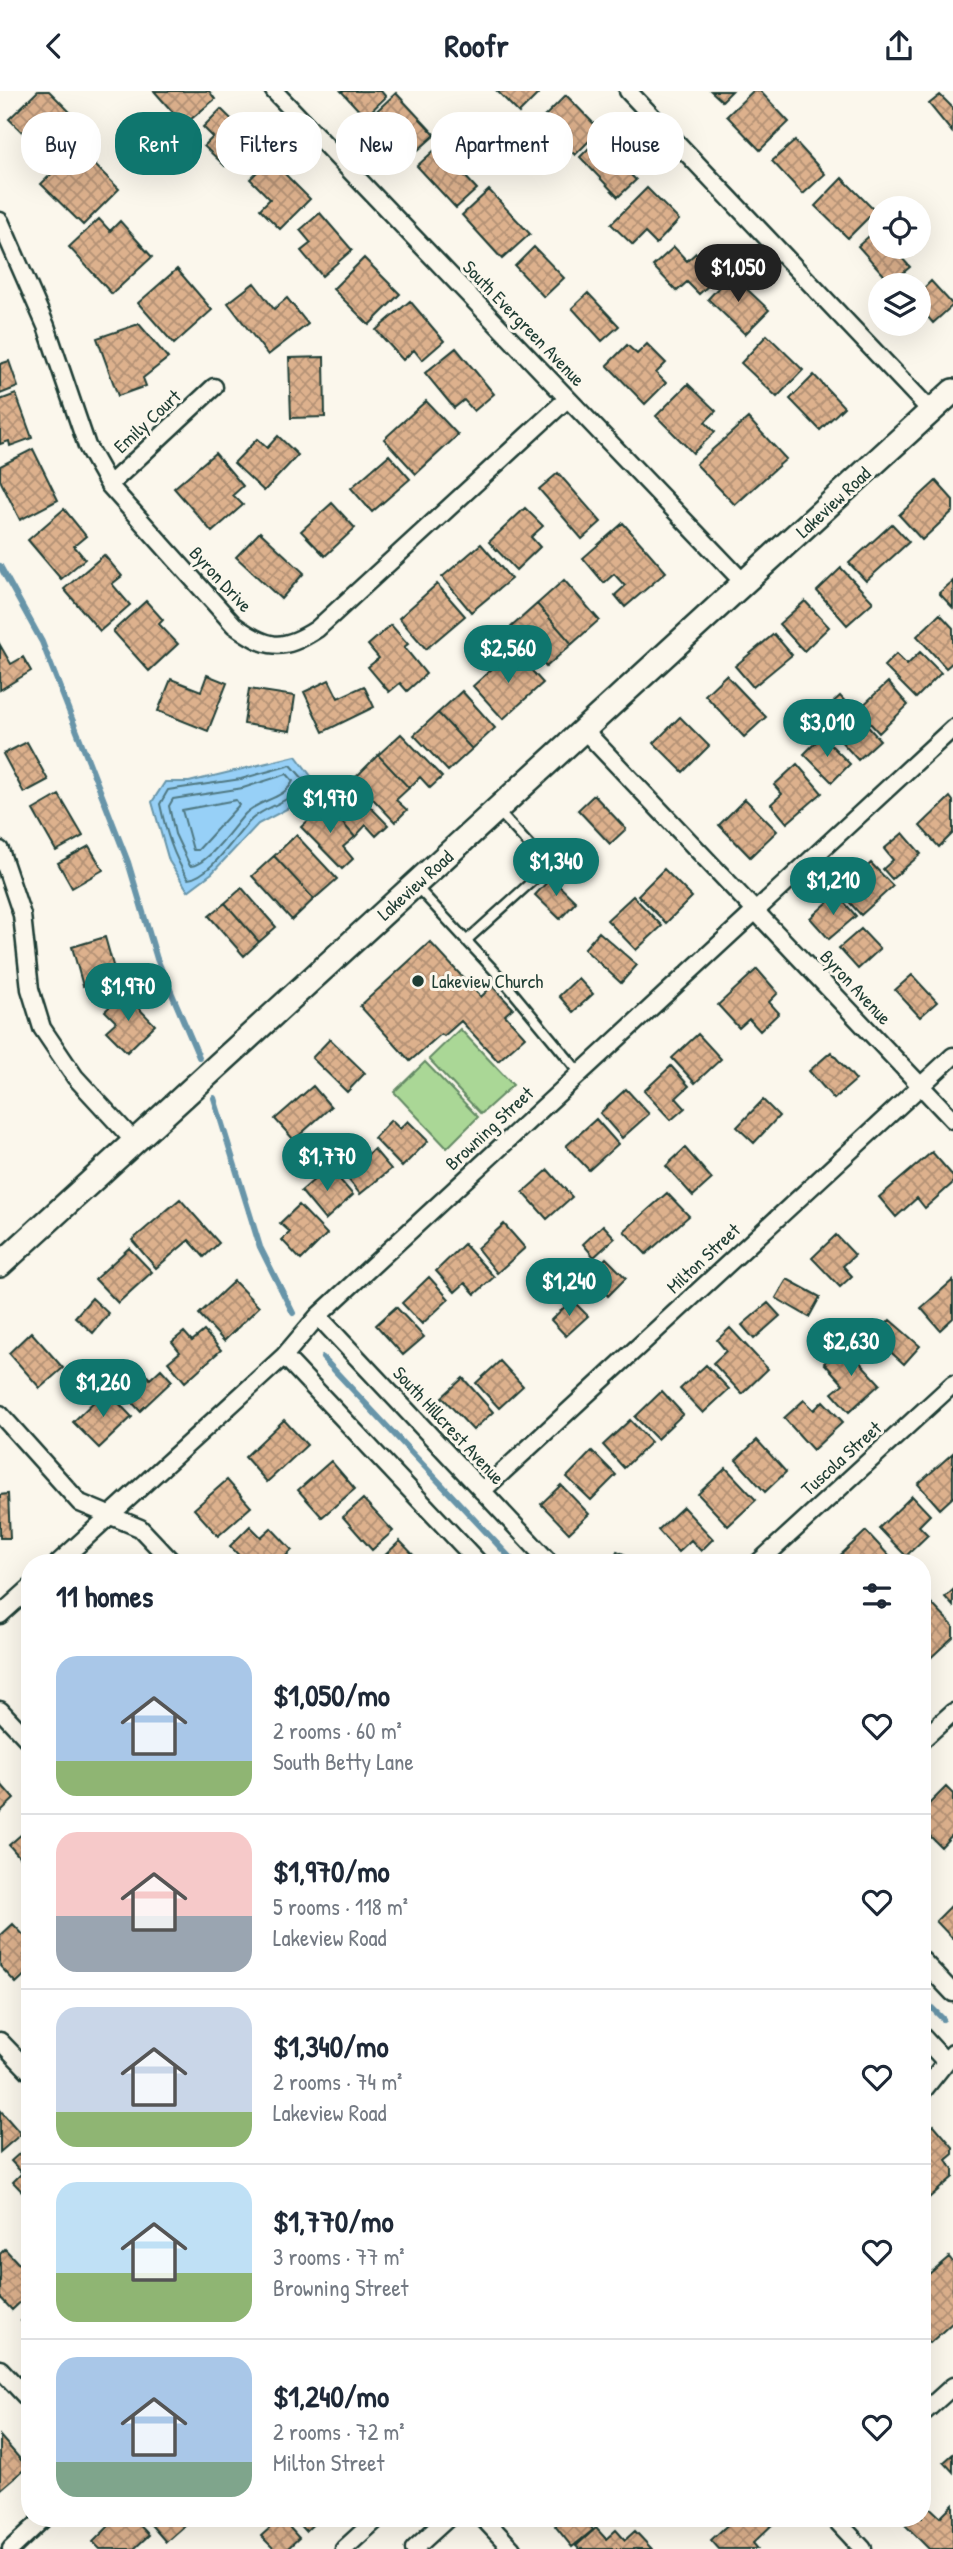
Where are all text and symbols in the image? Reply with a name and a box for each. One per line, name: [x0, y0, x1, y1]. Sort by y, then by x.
text: Roofr: [444, 24, 509, 67]
icon: back: [35, 27, 73, 65]
icon: share: [880, 27, 918, 65]
chip: Buy: [21, 112, 101, 175]
chip: Rent: [115, 112, 202, 175]
chip: Filters: [216, 112, 322, 175]
chip: New: [336, 112, 417, 175]
chip: Apartment: [431, 112, 573, 175]
chip: House: [587, 112, 684, 175]
map controls: [868, 196, 931, 336]
button: locate: [868, 196, 931, 259]
pin: $1,050: [681, 245, 795, 304]
text: $1,050: [711, 251, 766, 282]
street label: South Evergreen Avenue: [457, 254, 591, 392]
button: layers: [868, 273, 931, 336]
street label: Emily Court: [108, 383, 186, 459]
street label: Lakeview Road: [790, 460, 877, 543]
street label: Byron Drive: [184, 540, 259, 618]
pin: $2,560: [451, 625, 565, 685]
text: $2,560: [480, 632, 536, 663]
pin: $3,010: [770, 699, 884, 759]
text: $3,010: [799, 706, 855, 737]
pin: $1,970: [273, 775, 387, 835]
text: $1,970: [303, 782, 357, 813]
pin: $1,340: [499, 839, 613, 898]
street label: Lakeview Road: [371, 844, 459, 926]
text: $1,340: [529, 845, 583, 876]
pin: $1,210: [776, 857, 890, 917]
text: $1,210: [806, 864, 860, 895]
street label: Byron Avenue: [815, 944, 898, 1030]
pin: $1,970: [71, 963, 185, 1023]
place label: Lakeview Church: [432, 968, 543, 994]
text: $1,970: [101, 970, 155, 1001]
marker: Lakeview Church: [410, 973, 426, 989]
street label: Browning Street: [439, 1080, 539, 1176]
pin: $1,770: [270, 1133, 384, 1193]
text: $1,770: [298, 1140, 356, 1171]
street label: Milton Street: [660, 1217, 746, 1299]
pin: $1,240: [512, 1259, 626, 1318]
text: $1,240: [542, 1265, 596, 1296]
pin: $2,630: [794, 1319, 908, 1378]
text: $2,630: [823, 1325, 879, 1356]
pin: $1,260: [46, 1359, 160, 1419]
street label: South Hillcrest Avenue: [387, 1360, 511, 1490]
text: $1,260: [76, 1366, 130, 1397]
street label: Tuscola Street: [795, 1415, 887, 1501]
text: 11 homes: [56, 1576, 153, 1616]
icon: filters: [858, 1577, 896, 1615]
text: $1,050/mo: [273, 1675, 390, 1715]
icon: home: [112, 1684, 196, 1768]
icon: heart: [858, 1707, 896, 1745]
text: 2 rooms · 60 m²: [273, 1715, 402, 1746]
text: South Betty Lane: [273, 1746, 414, 1777]
text: $1,970/mo: [273, 1851, 390, 1891]
icon: home: [112, 1860, 196, 1944]
icon: heart: [858, 1883, 896, 1921]
text: 5 rooms · 118 m²: [273, 1891, 408, 1922]
text: Lakeview Road: [273, 1922, 386, 1953]
text: $1,340/mo: [273, 2026, 388, 2066]
icon: home: [112, 2035, 196, 2119]
icon: heart: [858, 2058, 896, 2096]
text: 2 rooms · 74 m²: [273, 2066, 402, 2097]
text: Lakeview Road: [273, 2097, 386, 2128]
text: $1,770/mo: [273, 2201, 393, 2241]
icon: home: [112, 2210, 196, 2294]
icon: heart: [858, 2233, 896, 2271]
text: 3 rooms · 77 m²: [273, 2241, 405, 2272]
text: Browning Street: [273, 2272, 408, 2303]
text: $1,240/mo: [273, 2376, 389, 2416]
icon: home: [112, 2385, 196, 2469]
icon: heart: [858, 2408, 896, 2446]
text: 2 rooms · 72 m²: [273, 2416, 405, 2447]
text: Milton Street: [273, 2447, 384, 2478]

